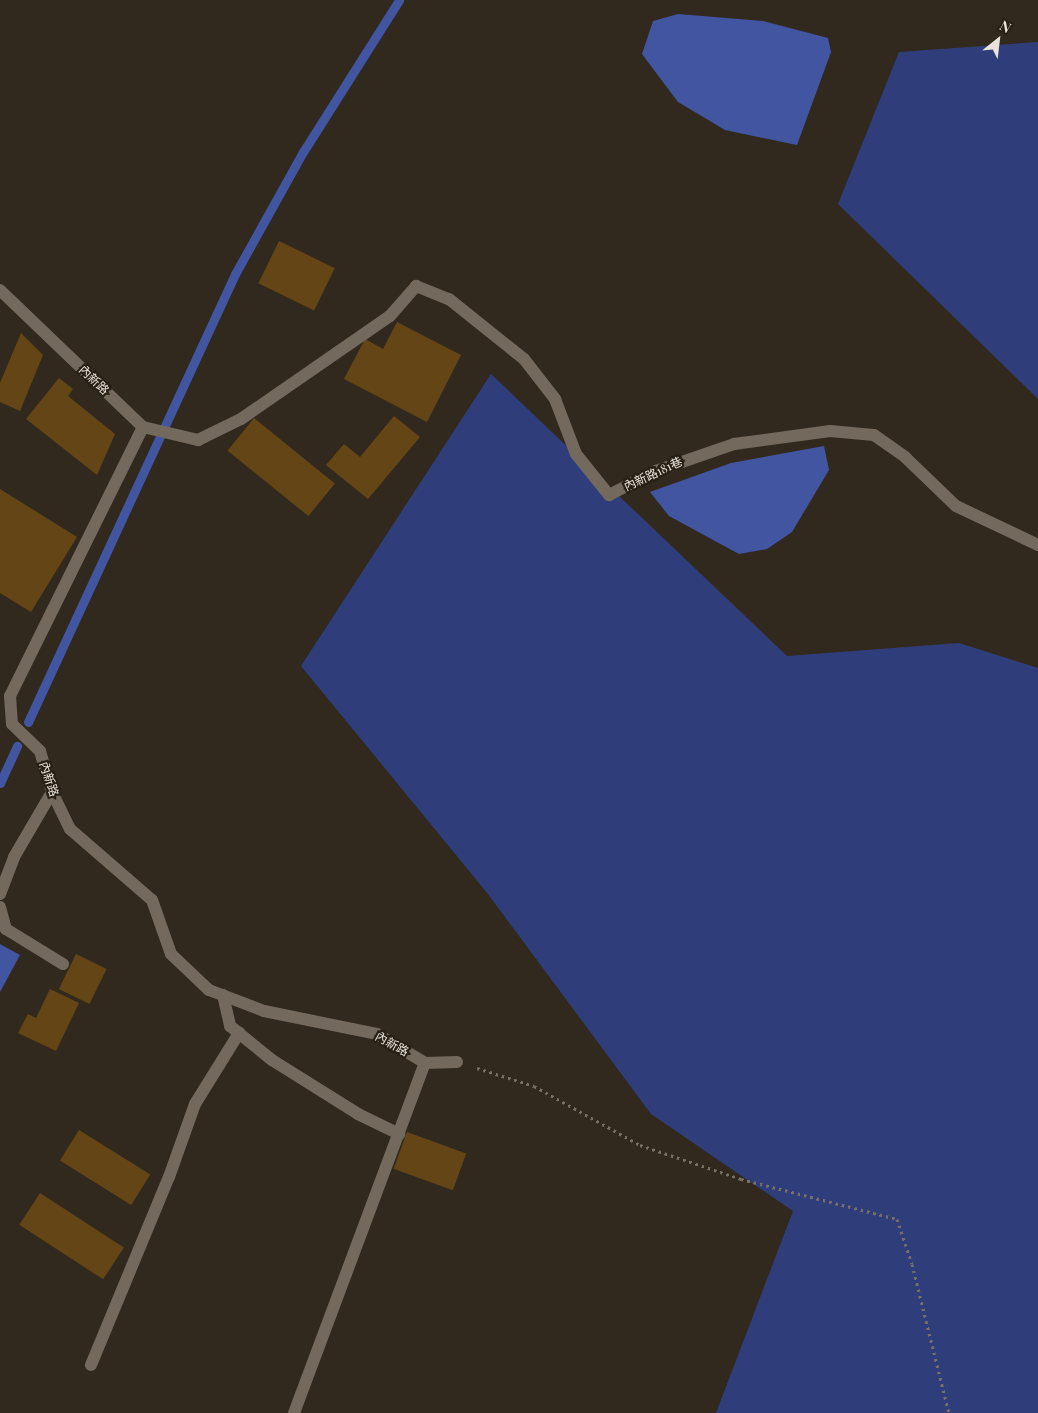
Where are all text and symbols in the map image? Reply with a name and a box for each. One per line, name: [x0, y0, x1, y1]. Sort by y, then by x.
north arrow: [973, 15, 1023, 65]
text: N: [996, 16, 1015, 37]
street label: 內新路: [76, 362, 112, 398]
street label: 內新路181巷: [621, 454, 685, 494]
street label: 內新路: [37, 760, 61, 798]
street label: 內新路: [373, 1029, 411, 1059]

